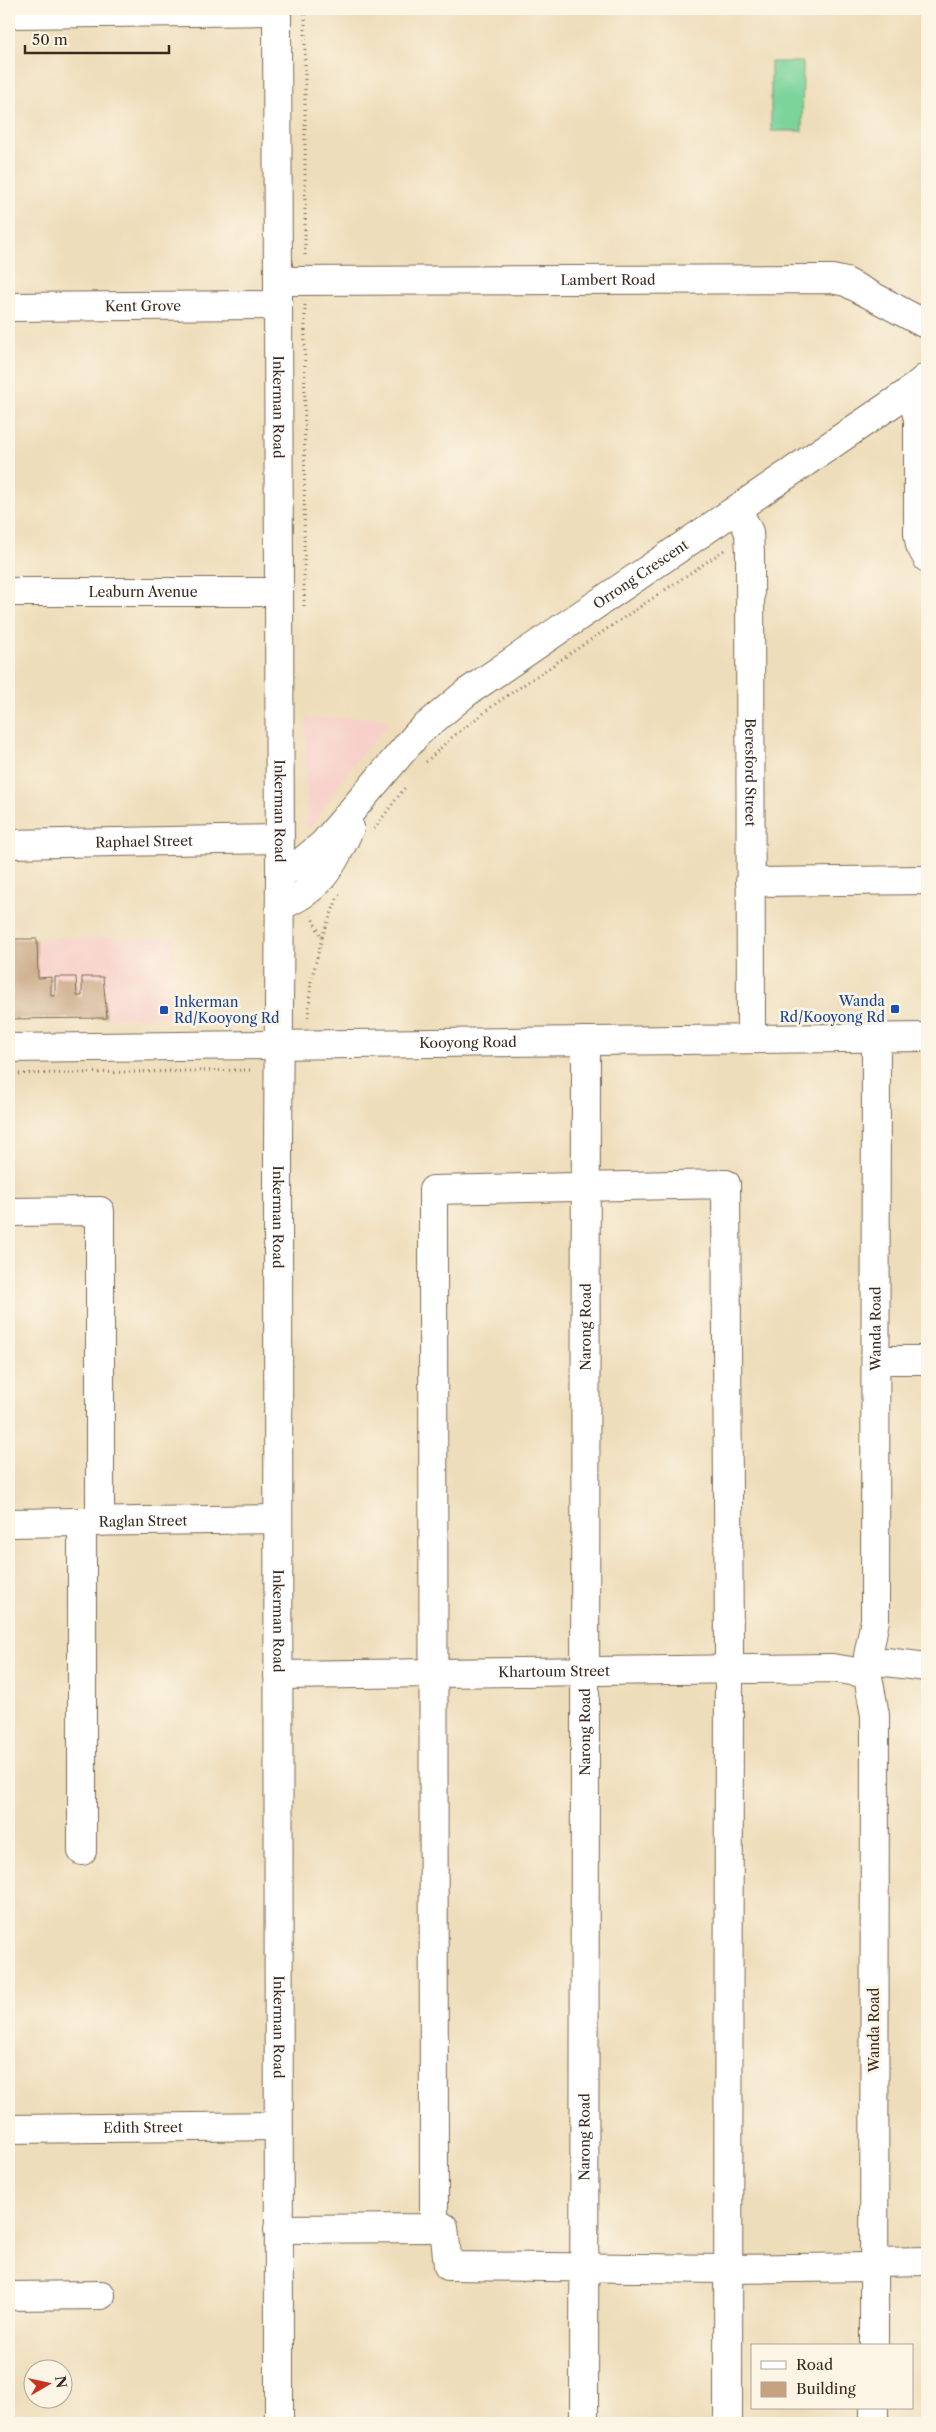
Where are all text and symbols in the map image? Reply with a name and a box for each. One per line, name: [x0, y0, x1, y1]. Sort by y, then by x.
scale bar: [25, 22, 169, 54]
text: 50 m: [32, 30, 68, 49]
street label: Lambert Road: [560, 271, 656, 289]
street label: Kent Grove: [105, 297, 181, 315]
street label: Inkerman Road: [269, 355, 288, 459]
street label: Orrong Crescent: [590, 536, 692, 613]
street label: Leaburn Avenue: [88, 583, 198, 601]
street label: Beresford Street: [741, 718, 760, 827]
street label: Inkerman Road: [271, 759, 289, 863]
street label: Raphael Street: [95, 832, 193, 851]
place label: Wanda Rd/Kooyong Rd: [779, 992, 886, 1026]
place label: Inkerman Rd/Kooyong Rd: [174, 993, 280, 1027]
marker: Wanda Rd/Kooyong Rd: [889, 1003, 901, 1015]
marker: Inkerman Rd/Kooyong Rd: [158, 1004, 170, 1016]
street label: Kooyong Road: [419, 1033, 517, 1052]
street label: Inkerman Road: [269, 1166, 287, 1269]
street label: Narong Road: [577, 1283, 595, 1371]
street label: Wanda Road: [866, 1286, 885, 1372]
street label: Raglan Street: [98, 1511, 188, 1531]
street label: Inkerman Road: [269, 1570, 287, 1673]
street label: Khartoum Street: [498, 1662, 610, 1681]
street label: Narong Road: [576, 1688, 594, 1776]
street label: Inkerman Road: [270, 1976, 288, 2079]
street label: Wanda Road: [865, 1987, 883, 2073]
street label: Narong Road: [575, 2093, 593, 2181]
street label: Edith Street: [103, 2118, 183, 2137]
legend: [751, 2344, 914, 2410]
text: Road: [796, 2355, 833, 2374]
north arrow: [22, 2360, 72, 2410]
text: N: [51, 2375, 71, 2389]
text: Building: [796, 2379, 856, 2398]

